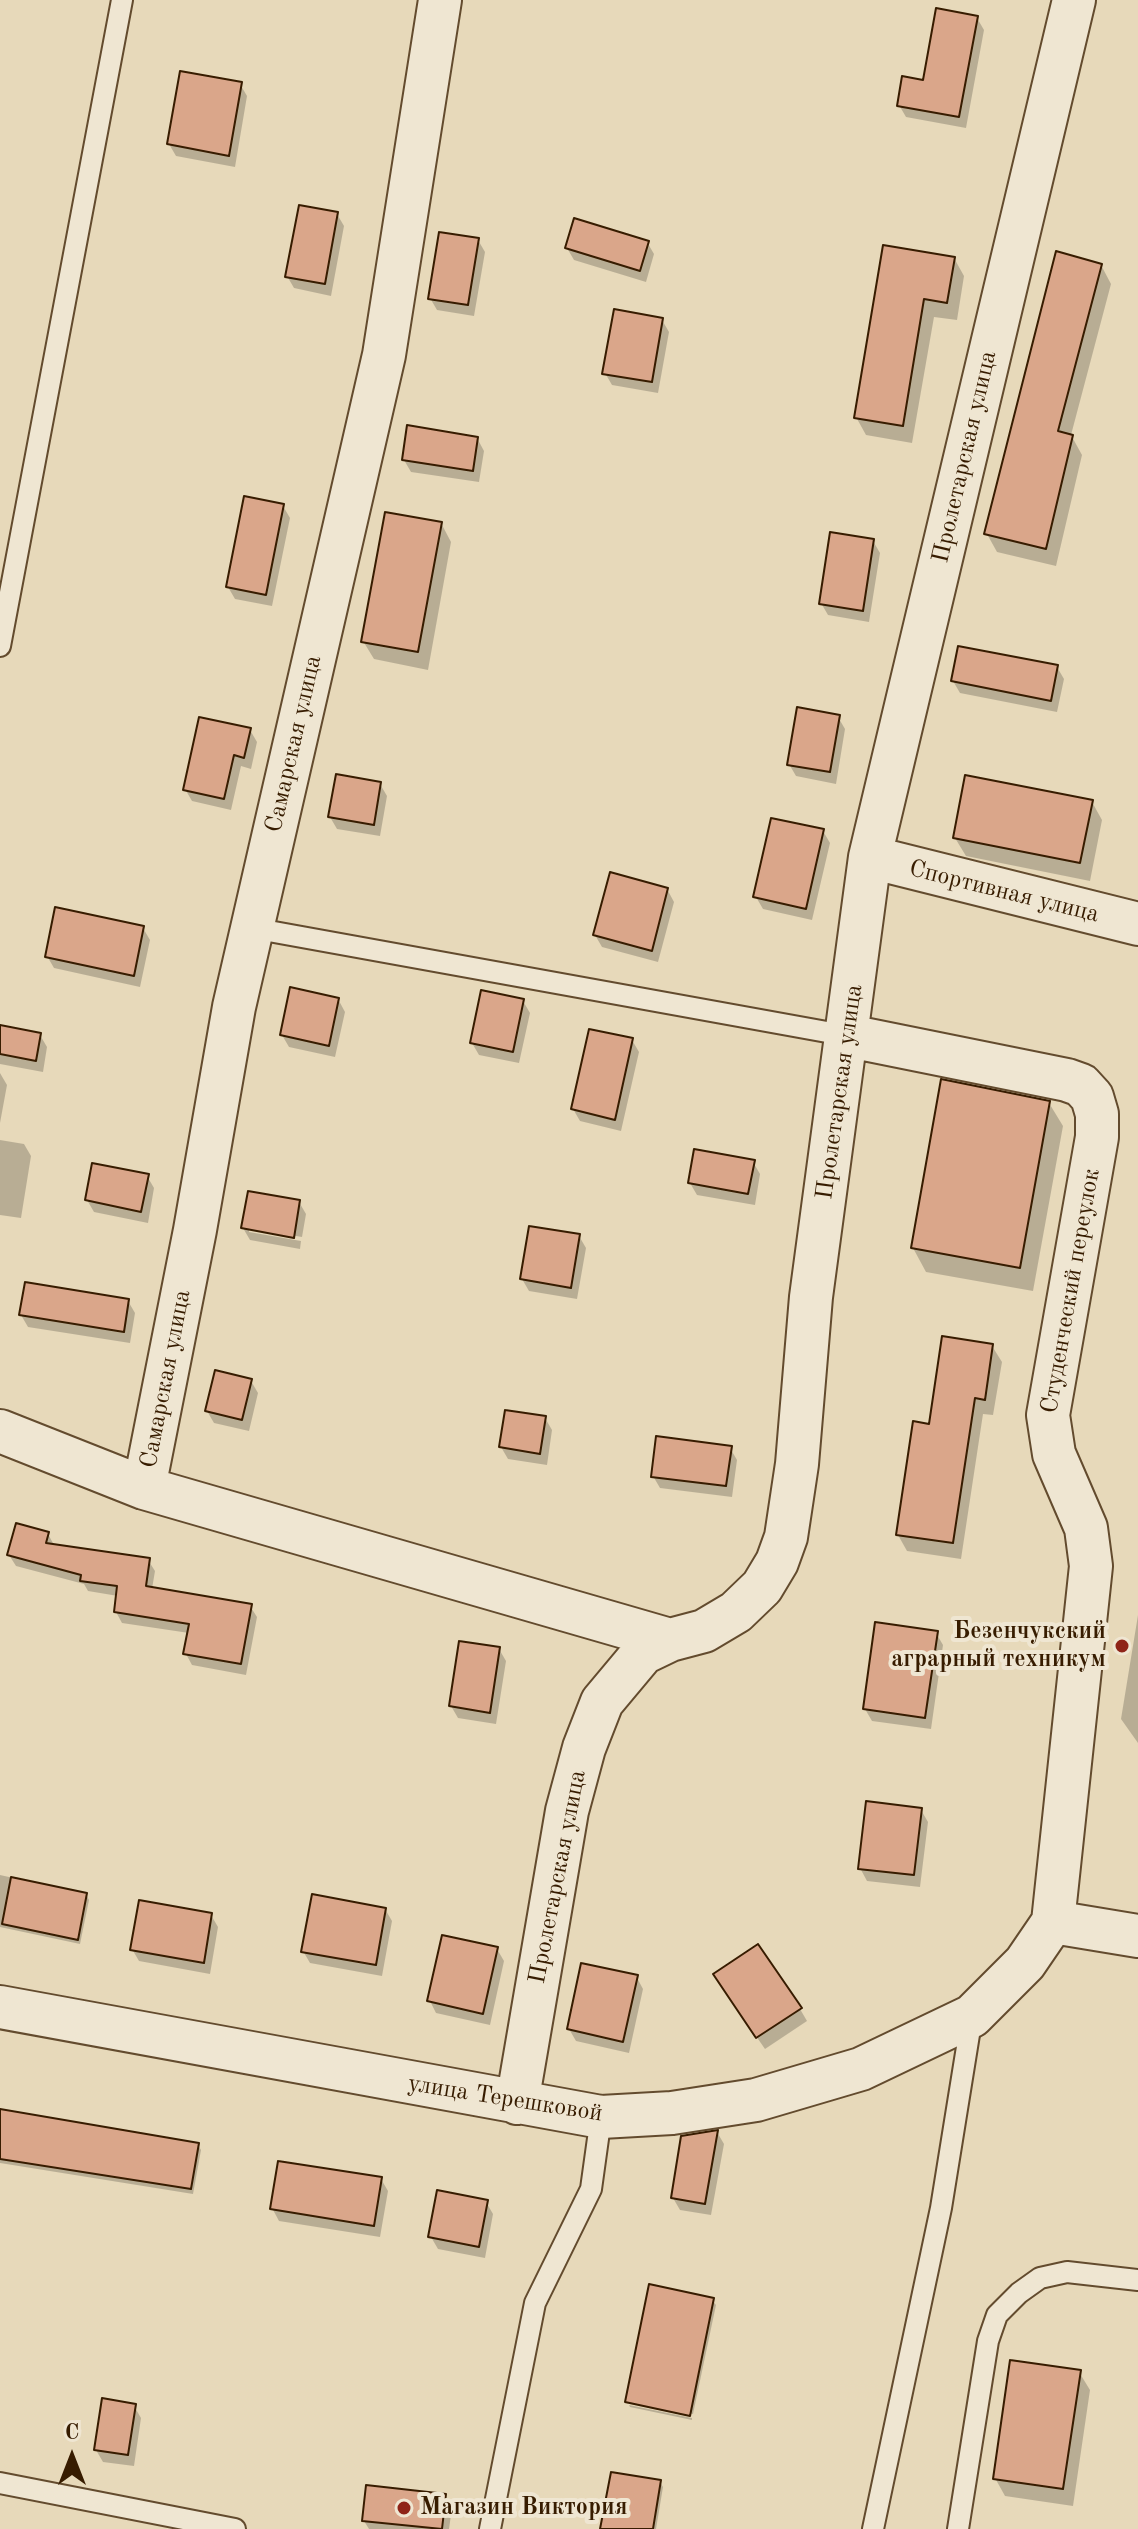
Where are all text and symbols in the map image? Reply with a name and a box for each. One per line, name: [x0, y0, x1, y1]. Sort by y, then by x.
street label: Пролетарская улица: [927, 348, 1003, 566]
street label: Самарская улица: [260, 653, 328, 835]
street label: Спортивная улица: [906, 854, 1102, 930]
street label: Пролетарская улица: [811, 983, 869, 1201]
street label: Студенческий переулок: [1035, 1166, 1107, 1416]
street label: Самарская улица: [135, 1287, 197, 1471]
place label: Безенчукский аграрный техникум: [891, 1618, 1106, 1674]
marker: Безенчукский аграрный техникум: [1113, 1637, 1131, 1655]
street label: Пролетарская улица: [523, 1768, 593, 1986]
street label: улица Терешковой: [406, 2069, 604, 2129]
north arrow: [32, 2417, 112, 2497]
text: С: [65, 2422, 79, 2444]
place label: Магазин Виктория: [420, 2494, 628, 2522]
marker: Магазин Виктория: [395, 2499, 413, 2517]

